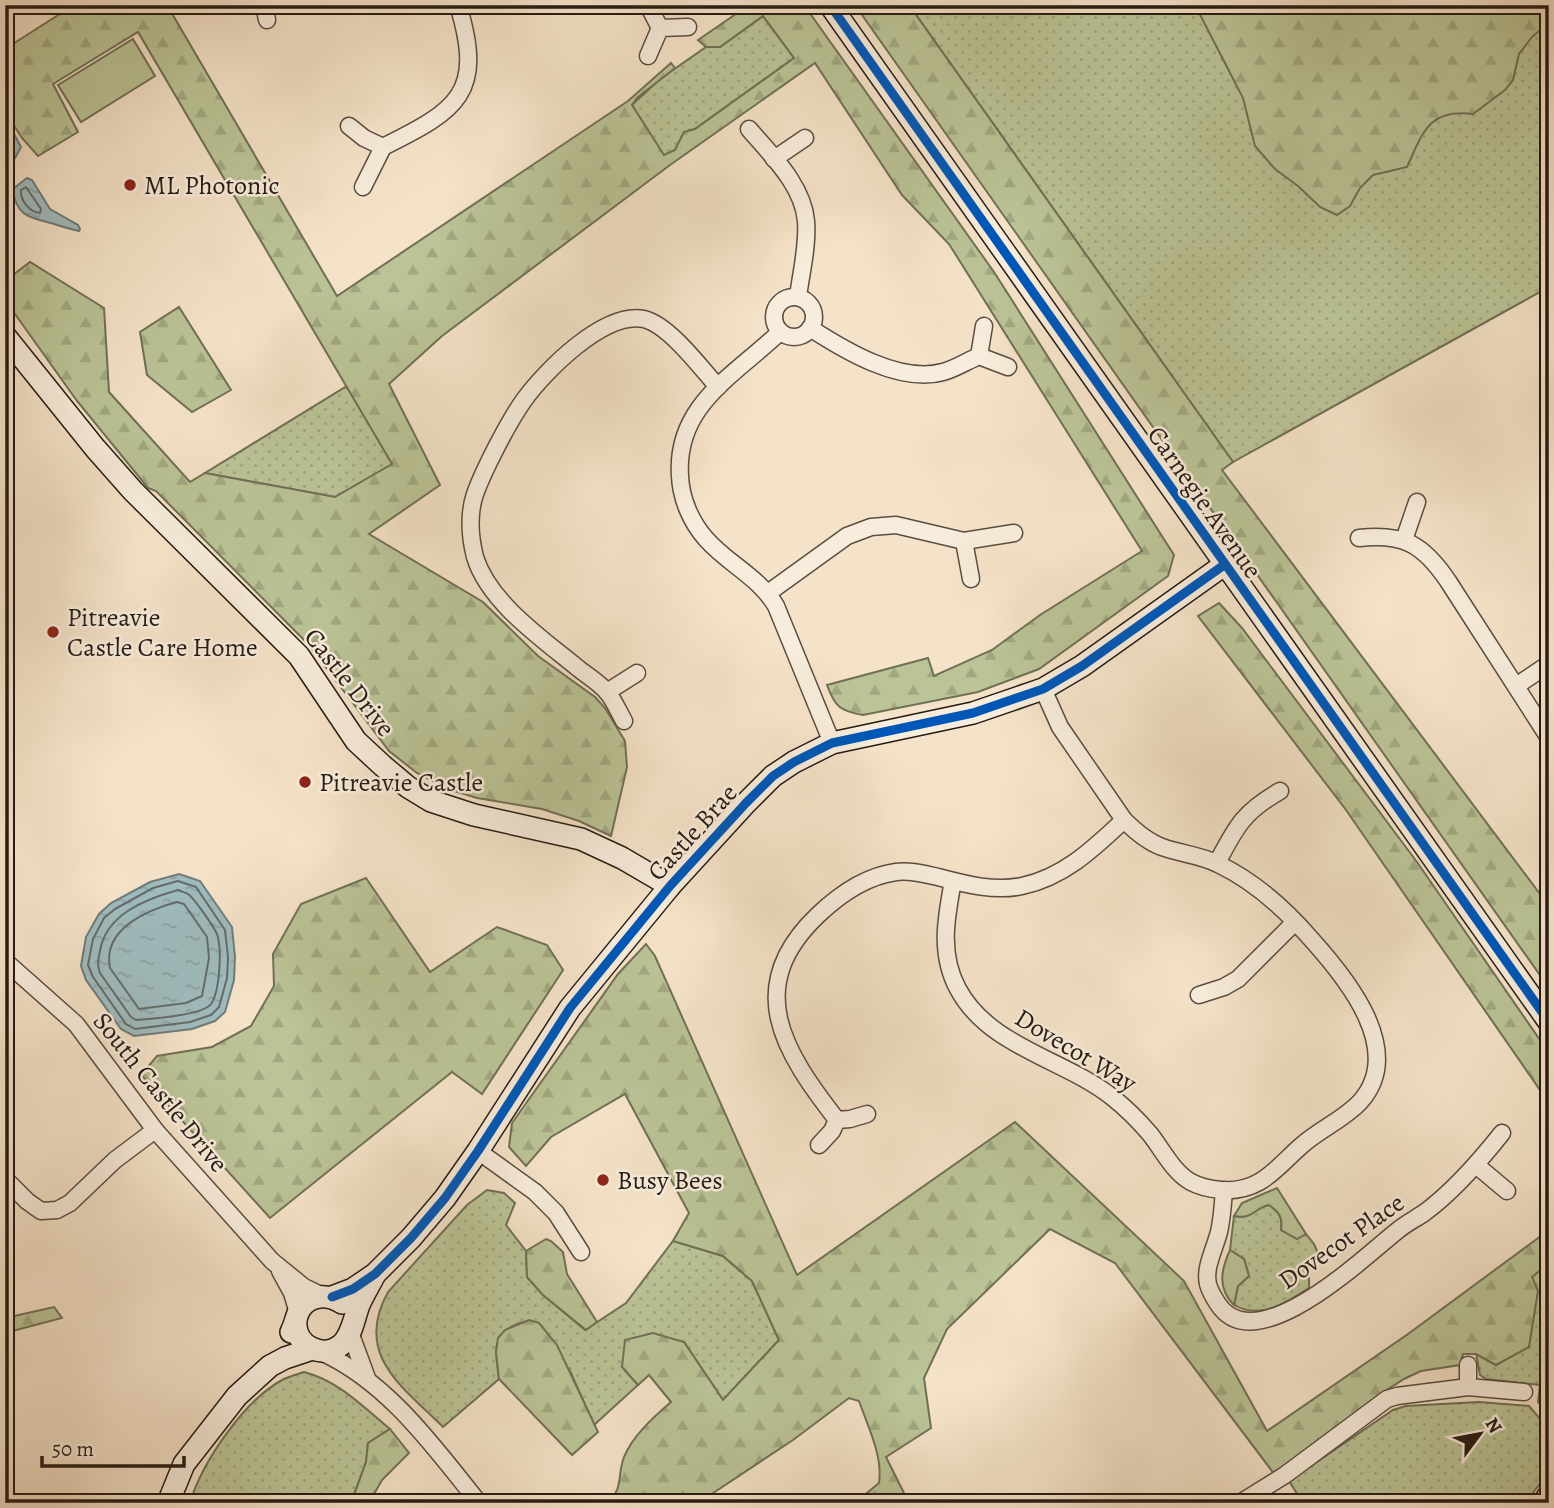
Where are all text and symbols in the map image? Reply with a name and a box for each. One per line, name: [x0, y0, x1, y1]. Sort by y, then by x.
place label: ML Photonic: [144, 168, 280, 203]
marker: ML Photonic: [122, 177, 138, 193]
street label: Carnegie Avenue: [1139, 419, 1270, 585]
place label: Pitreavie Castle Care Home: [67, 600, 258, 665]
street label: Castle Drive: [296, 621, 403, 744]
marker: Pitreavie Castle Care Home: [45, 624, 61, 640]
place label: Pitreavie Castle: [319, 765, 483, 800]
marker: Pitreavie Castle: [297, 774, 313, 790]
street label: Castle Brae: [639, 776, 745, 888]
street label: Dovecot Way: [1008, 1000, 1144, 1101]
street label: South Castle Drive: [85, 1005, 236, 1180]
place label: Busy Bees: [617, 1163, 723, 1198]
marker: Busy Bees: [595, 1172, 611, 1188]
street label: Dovecot Place: [1271, 1185, 1411, 1298]
north arrow: [1446, 1400, 1516, 1470]
text: N: [1479, 1413, 1508, 1438]
scale bar: [42, 1424, 184, 1468]
text: 50 m: [52, 1435, 94, 1463]

